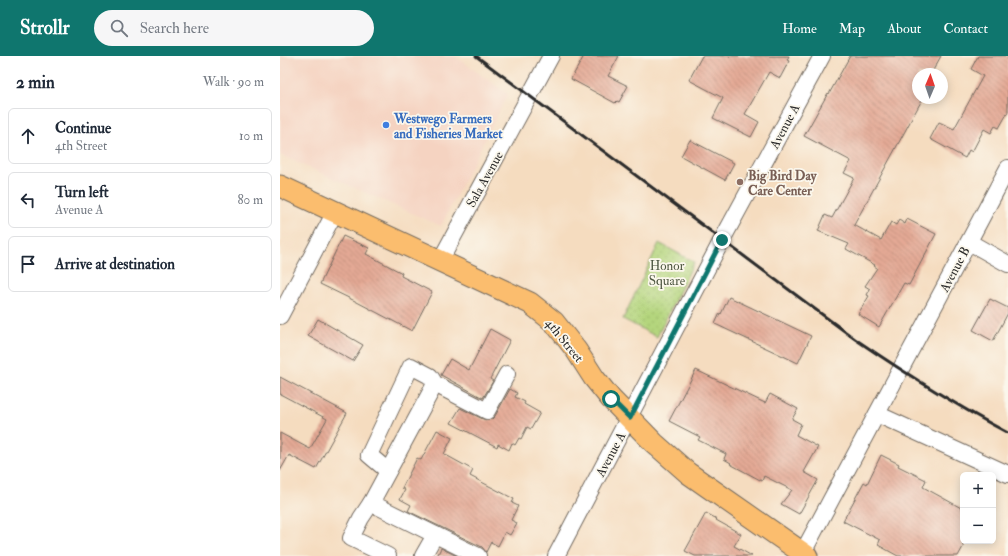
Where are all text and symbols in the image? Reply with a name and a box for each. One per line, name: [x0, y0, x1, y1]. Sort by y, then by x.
search box: [94, 10, 374, 46]
text: Strollr: [20, 16, 70, 40]
icon: search: [108, 17, 130, 39]
text: Search here: [140, 19, 209, 38]
text: Home: [782, 20, 817, 37]
text: Map: [839, 20, 865, 37]
text: About: [887, 20, 921, 37]
text: Contact: [943, 20, 988, 37]
north arrow: [912, 68, 948, 104]
text: 2 min: [16, 72, 55, 93]
text: Walk · 90 m: [203, 74, 264, 90]
street label: Avenue A: [766, 101, 804, 153]
place label: Westwego Farmers and Fisheries Market: [393, 111, 503, 142]
text: Continue: [55, 119, 111, 138]
marker: Westwego Farmers and Fisheries Market: [381, 120, 391, 130]
icon: ahead: [17, 125, 39, 147]
text: 10 m: [239, 128, 263, 144]
text: 4th Street: [55, 138, 107, 154]
street label: Sala Avenue: [463, 148, 507, 210]
place label: Big Bird Day Care Center: [748, 168, 818, 199]
marker: Big Bird Day Care Center: [735, 177, 745, 187]
text: Turn left: [55, 183, 109, 202]
icon: left: [17, 189, 39, 211]
text: 80 m: [237, 192, 263, 208]
text: Avenue A: [55, 202, 104, 218]
route end: [713, 231, 731, 249]
street label: Avenue B: [936, 244, 973, 296]
icon: arrive: [17, 253, 39, 275]
text: Arrive at destination: [55, 255, 175, 274]
park label: Honor Square: [649, 258, 686, 289]
street label: 4th Street: [542, 315, 587, 366]
route start: [602, 390, 620, 408]
street label: Avenue A: [592, 429, 630, 481]
map controls: [960, 472, 996, 544]
button: +: [960, 472, 996, 508]
button: −: [960, 508, 996, 544]

